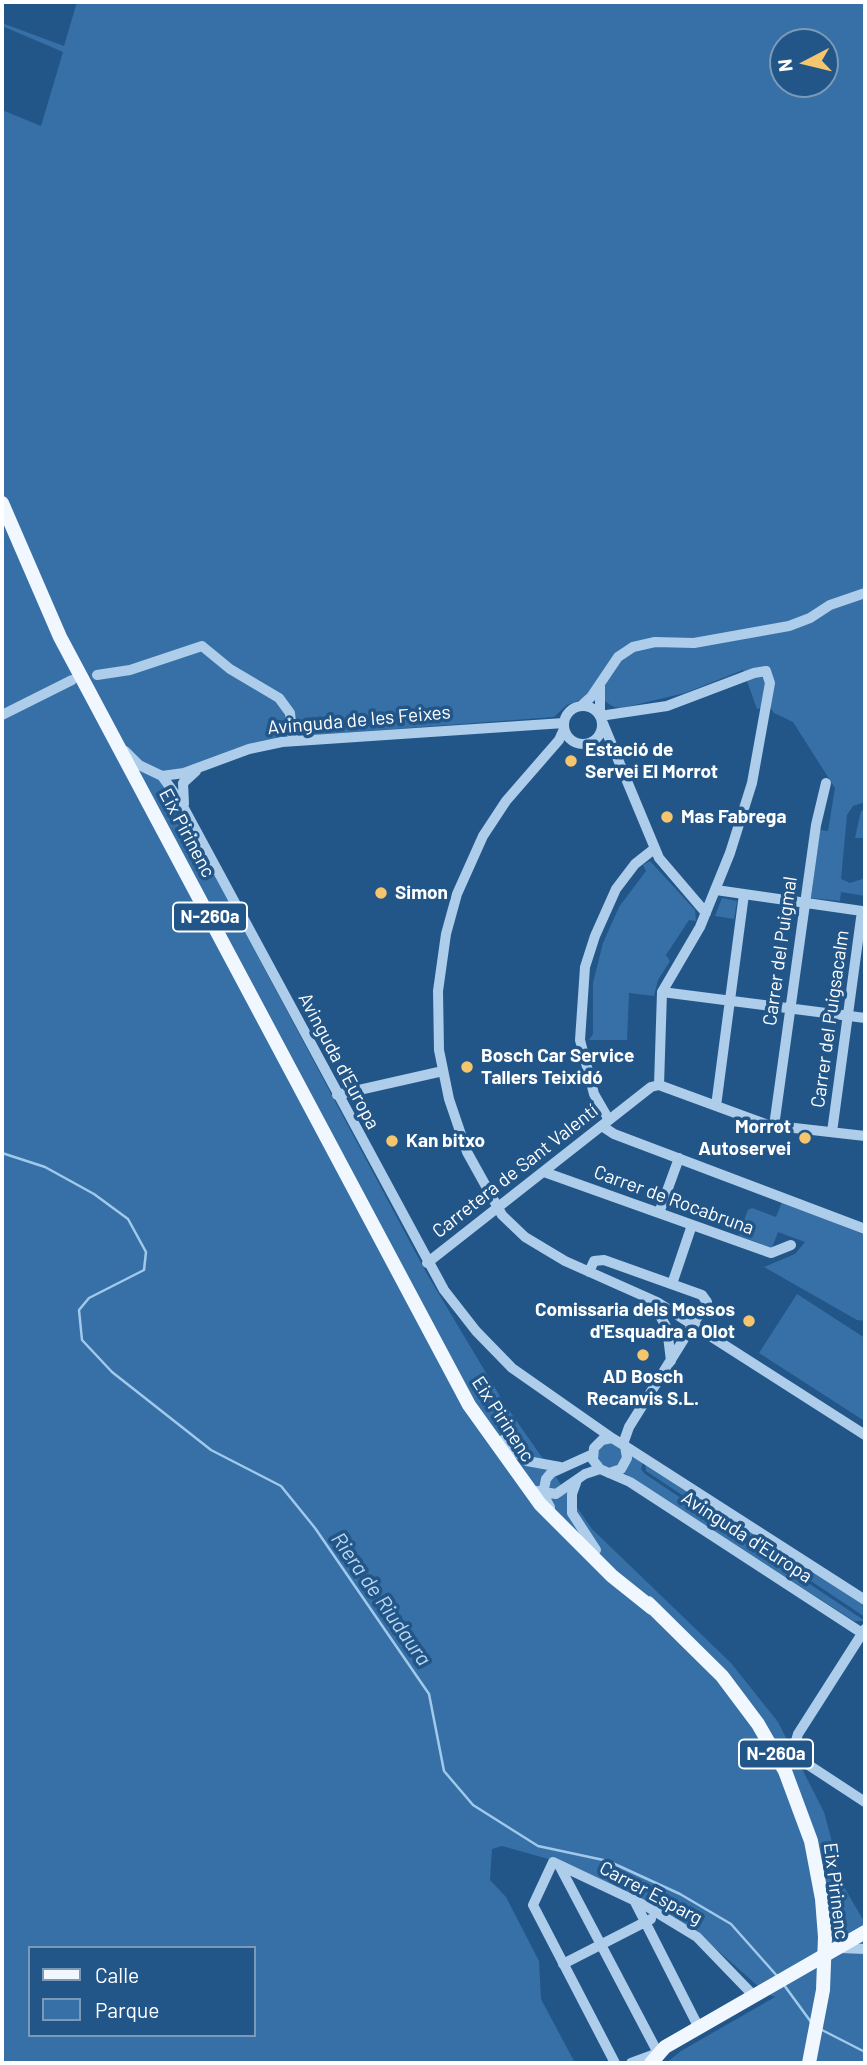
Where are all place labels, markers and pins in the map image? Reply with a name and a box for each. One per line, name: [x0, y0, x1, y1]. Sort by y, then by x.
place label: Estació de Servei El Morrot: [585, 739, 718, 783]
marker: Estació de Servei El Morrot: [563, 753, 579, 769]
place label: Mas Fabrega: [681, 806, 786, 828]
marker: Mas Fabrega: [659, 809, 675, 825]
place label: Simon: [395, 882, 448, 904]
marker: Simon: [373, 885, 389, 901]
place label: Bosch Car Service Tallers Teixidó: [481, 1045, 634, 1089]
marker: Bosch Car Service Tallers Teixidó: [459, 1059, 475, 1075]
place label: Morrot Autoservei: [698, 1116, 791, 1160]
place label: Kan bitxo: [406, 1130, 485, 1152]
marker: Morrot Autoservei: [797, 1130, 813, 1146]
marker: Kan bitxo: [384, 1133, 400, 1149]
place label: Comissaria dels Mossos d'Esquadra a Olot: [535, 1299, 735, 1343]
marker: Comissaria dels Mossos d'Esquadra a Olot: [741, 1313, 757, 1329]
marker: AD Bosch Recanvis S.L.: [635, 1347, 651, 1363]
place label: AD Bosch Recanvis S.L.: [587, 1366, 699, 1410]

